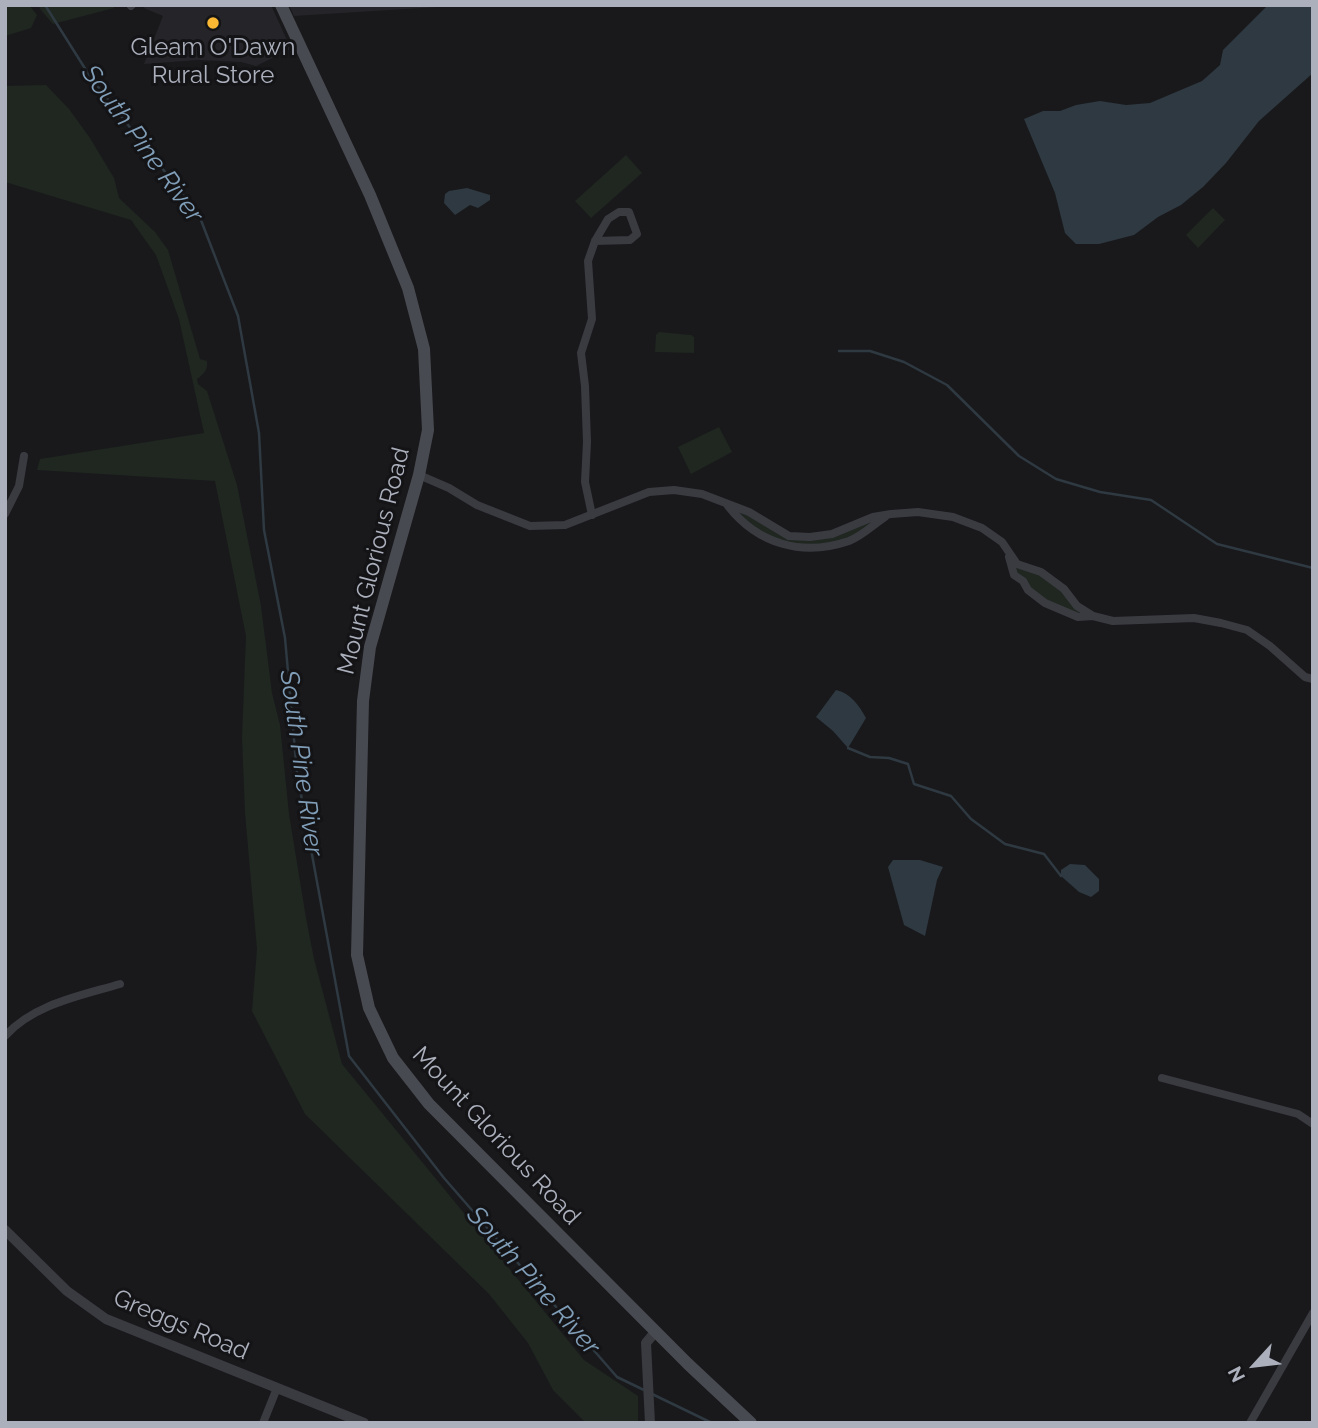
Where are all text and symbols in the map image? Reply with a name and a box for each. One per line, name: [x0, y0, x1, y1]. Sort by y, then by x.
marker: Gleam O'Dawn Rural Store: [205, 15, 221, 31]
place label: Gleam O'Dawn Rural Store: [130, 34, 296, 90]
water label: South Pine River: [74, 59, 210, 229]
street label: Mount Glorious Road: [332, 445, 416, 677]
water label: South Pine River: [273, 668, 329, 858]
street label: Mount Glorious Road: [406, 1041, 586, 1231]
water label: South Pine River: [460, 1200, 606, 1362]
street label: Greggs Road: [109, 1284, 253, 1366]
north arrow: [1220, 1330, 1290, 1400]
text: N: [1223, 1363, 1249, 1386]

